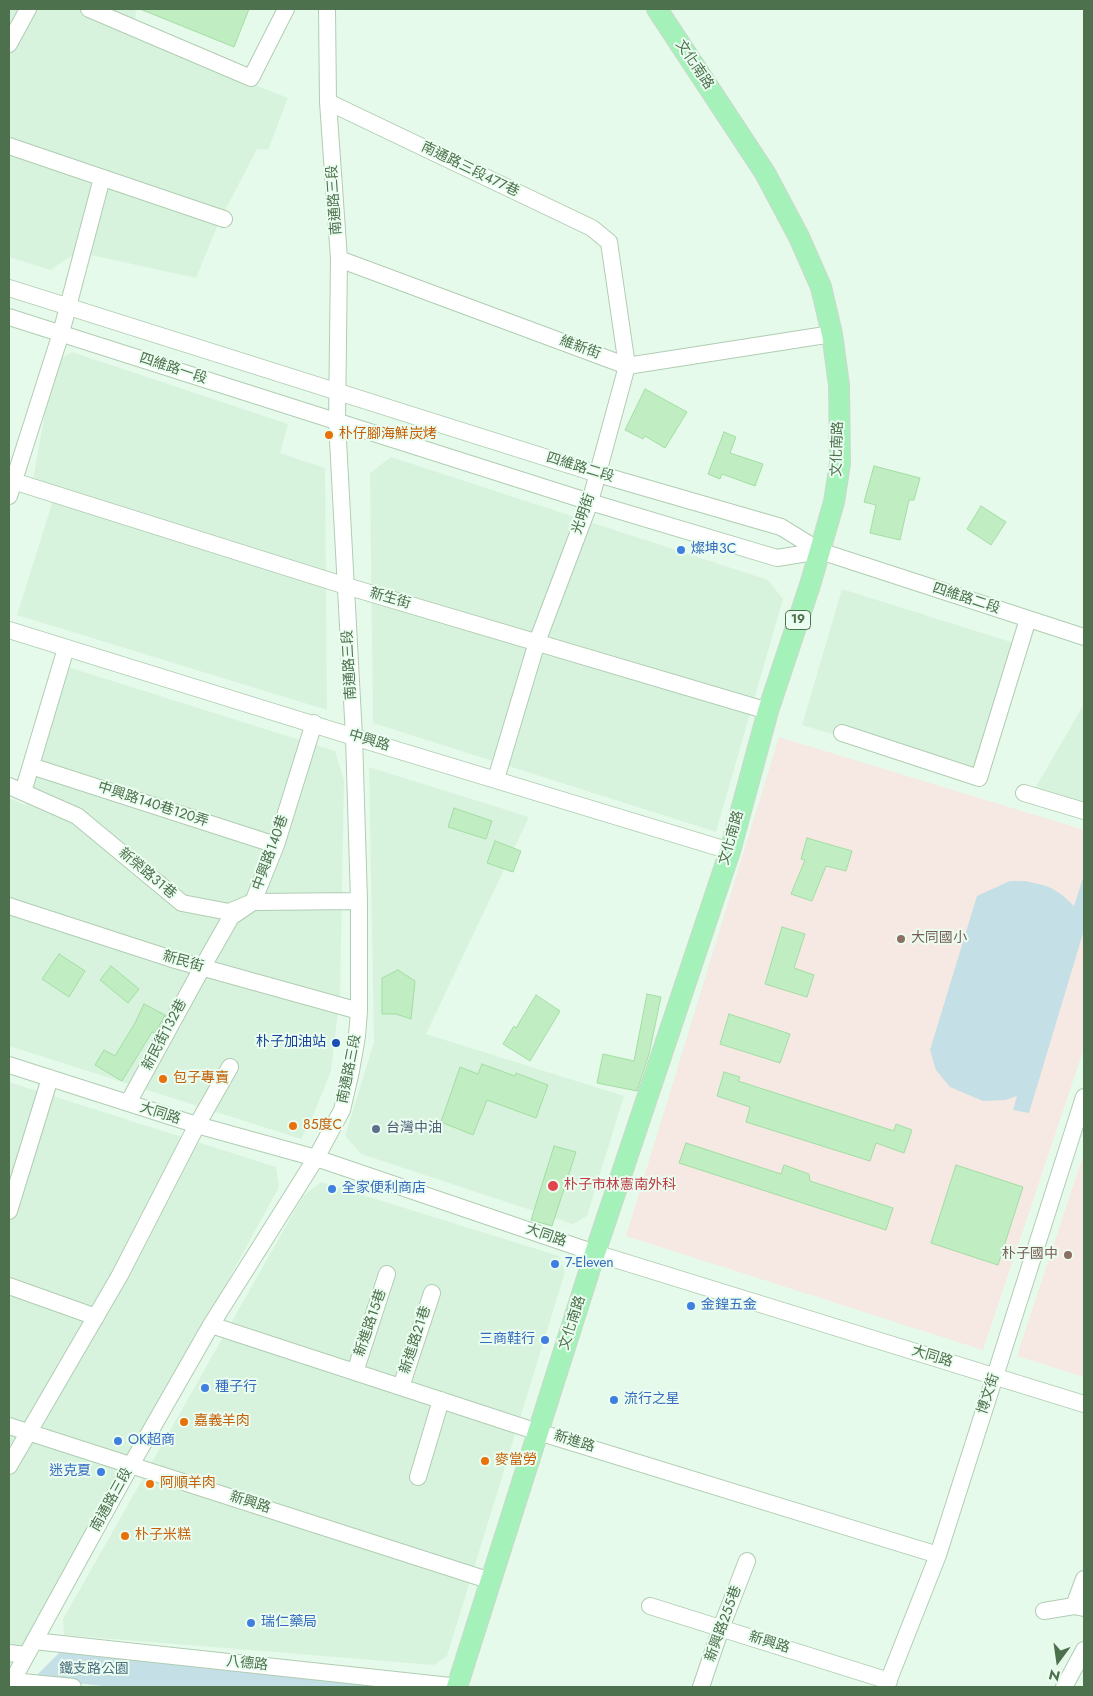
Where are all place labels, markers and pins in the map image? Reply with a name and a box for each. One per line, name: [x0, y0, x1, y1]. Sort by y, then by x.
place label: 朴仔腳海鮮炭烤: [339, 427, 437, 443]
marker: 朴仔腳海鮮炭烤: [323, 429, 335, 441]
place label: 燦坤3C: [691, 542, 736, 558]
marker: 燦坤3C: [675, 544, 687, 556]
place label: 大同國小: [911, 931, 967, 947]
marker: 大同國小: [895, 933, 907, 945]
place label: 朴子加油站: [256, 1035, 326, 1051]
marker: 朴子加油站: [330, 1037, 342, 1049]
place label: 包子專賣: [173, 1071, 229, 1087]
marker: 包子專賣: [157, 1073, 169, 1085]
place label: 85度C: [303, 1118, 342, 1134]
marker: 85度C: [287, 1120, 299, 1132]
place label: 台灣中油: [386, 1121, 442, 1137]
marker: 台灣中油: [370, 1123, 382, 1135]
place label: 朴子市林憲南外科: [564, 1178, 676, 1194]
marker: 朴子市林憲南外科: [546, 1179, 560, 1193]
place label: 全家便利商店: [342, 1181, 426, 1197]
marker: 全家便利商店: [326, 1183, 338, 1195]
place label: 朴子國中: [1002, 1247, 1058, 1263]
marker: 朴子國中: [1062, 1249, 1074, 1261]
place label: 7-Eleven: [565, 1256, 614, 1272]
marker: 7-Eleven: [549, 1258, 561, 1270]
place label: 金鍠五金: [701, 1298, 757, 1314]
marker: 金鍠五金: [685, 1300, 697, 1312]
place label: 三商鞋行: [479, 1332, 535, 1348]
marker: 三商鞋行: [539, 1334, 551, 1346]
place label: 種子行: [215, 1380, 257, 1396]
marker: 種子行: [199, 1382, 211, 1394]
place label: 流行之星: [624, 1392, 680, 1408]
marker: 流行之星: [608, 1394, 620, 1406]
place label: 嘉義羊肉: [194, 1414, 250, 1430]
marker: 嘉義羊肉: [178, 1416, 190, 1428]
place label: OK超商: [128, 1433, 175, 1449]
marker: OK超商: [112, 1435, 124, 1447]
place label: 麥當勞: [495, 1453, 537, 1469]
marker: 麥當勞: [479, 1455, 491, 1467]
place label: 迷克夏: [49, 1464, 91, 1480]
marker: 迷克夏: [95, 1466, 107, 1478]
place label: 阿順羊肉: [160, 1476, 216, 1492]
marker: 阿順羊肉: [144, 1478, 156, 1490]
place label: 朴子米糕: [135, 1528, 191, 1544]
marker: 朴子米糕: [119, 1530, 131, 1542]
place label: 瑞仁藥局: [261, 1615, 317, 1631]
marker: 瑞仁藥局: [245, 1617, 257, 1629]

